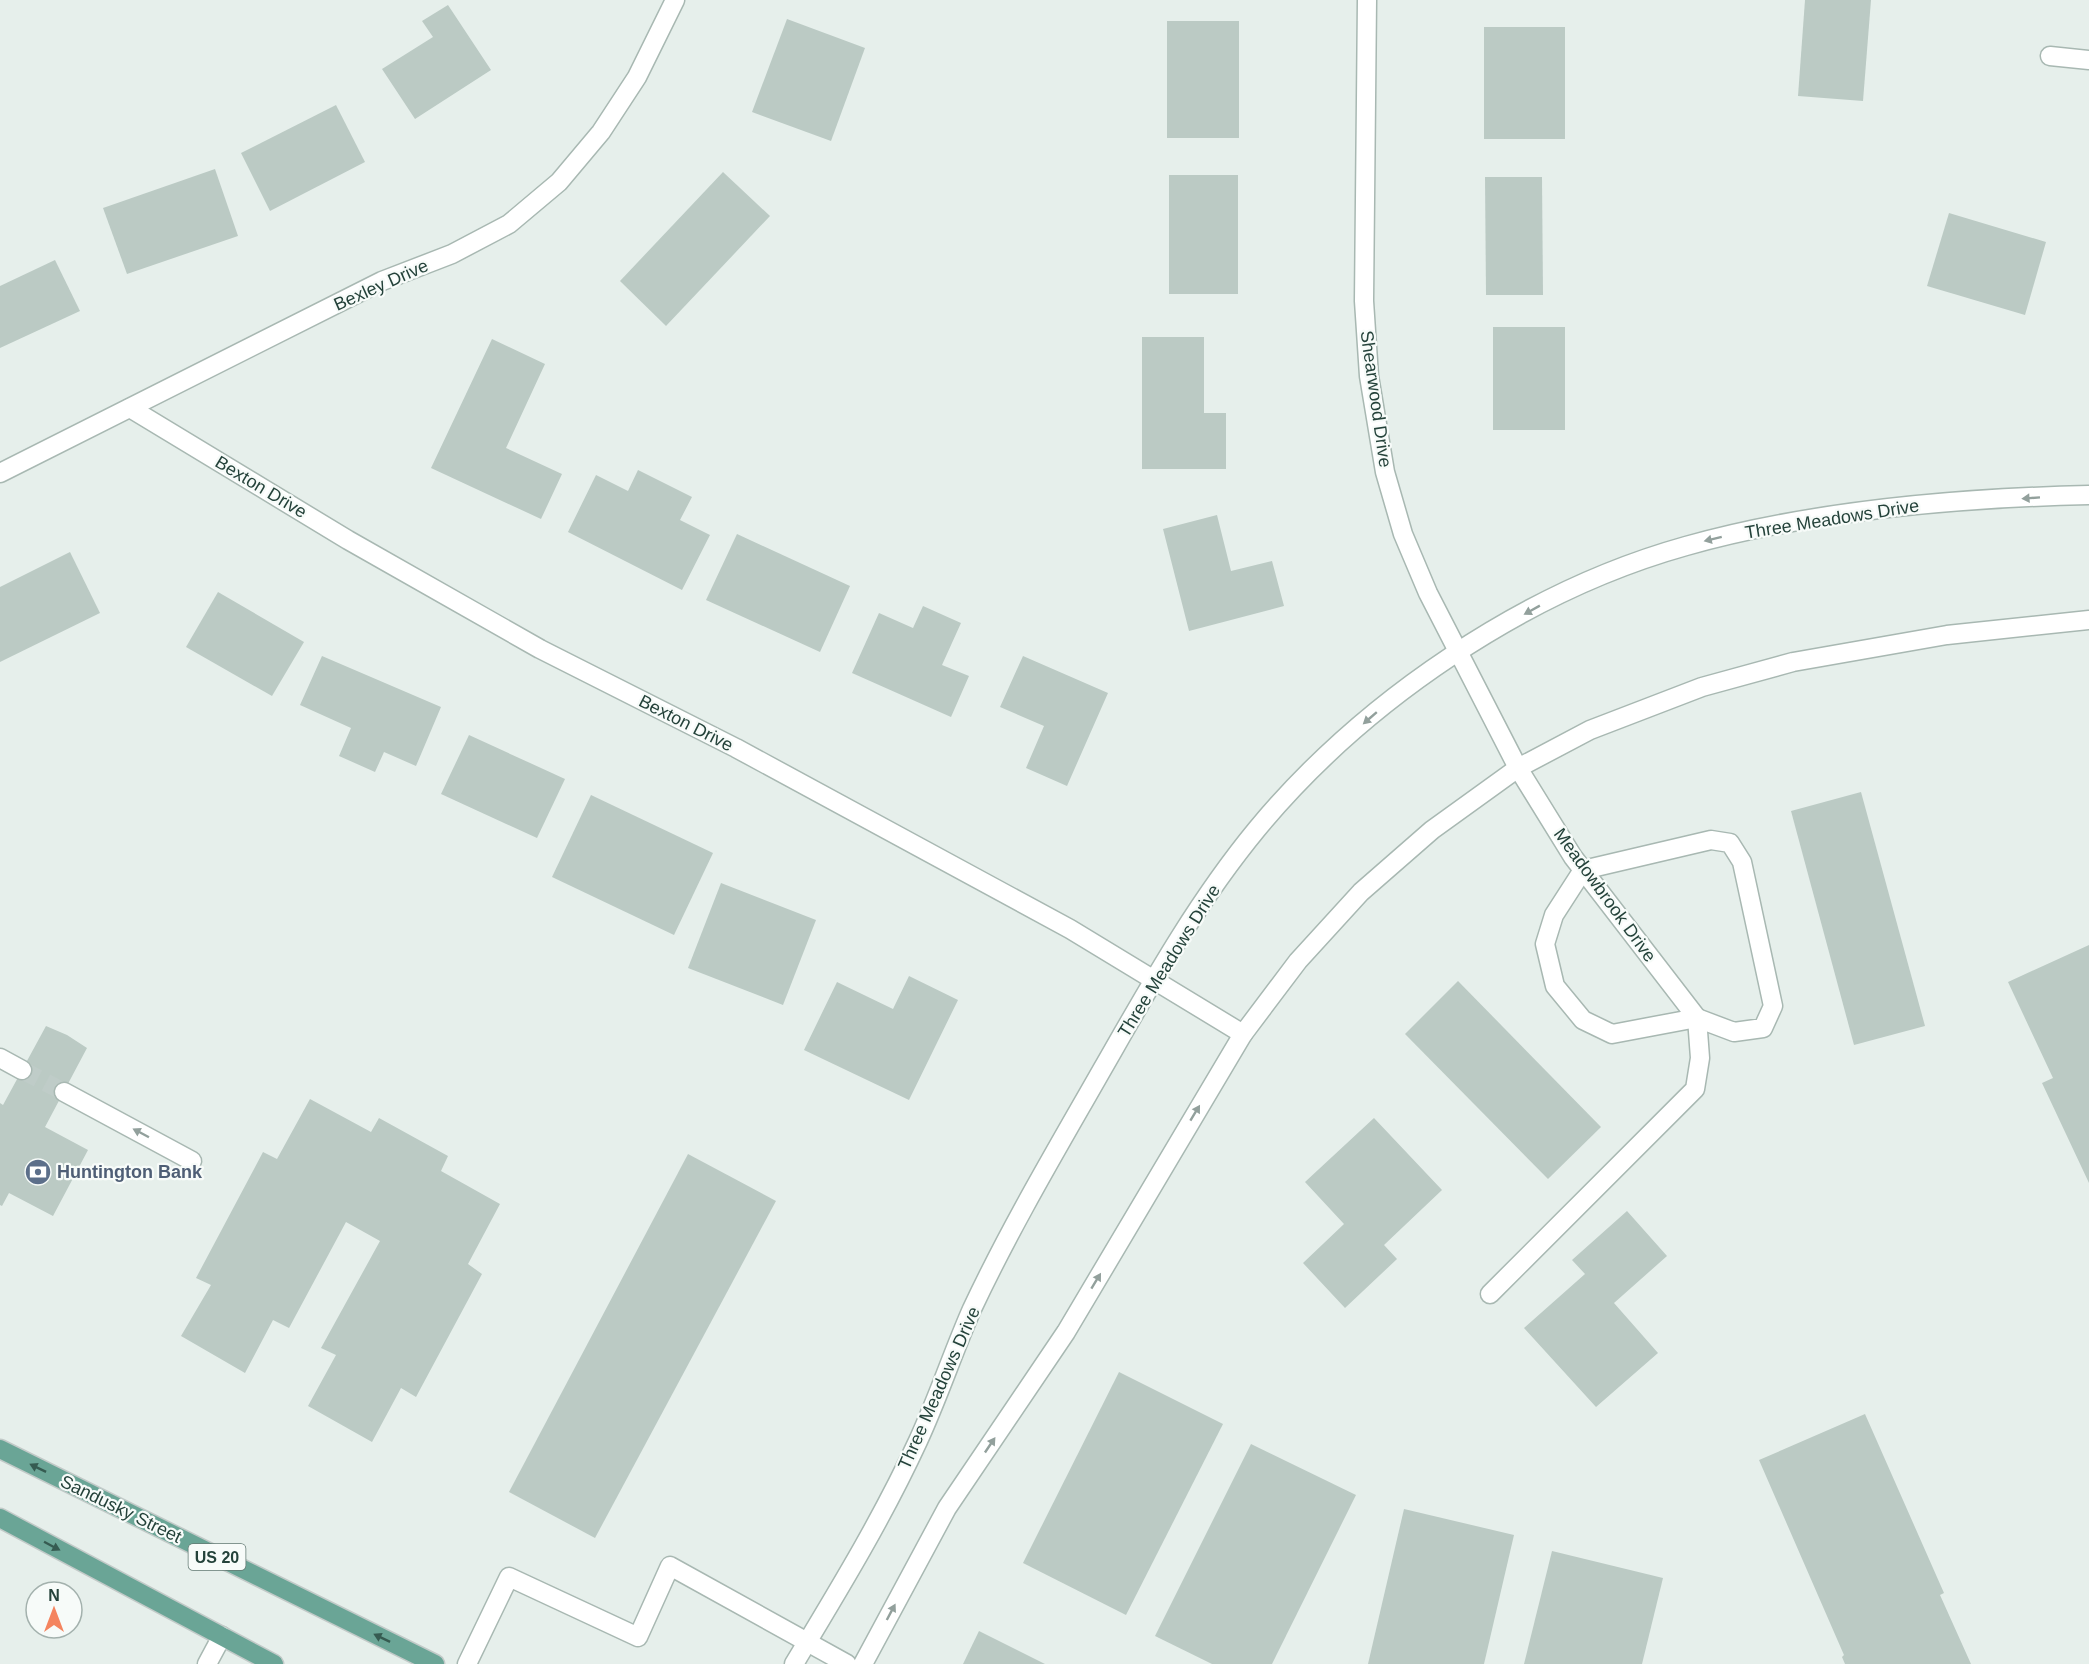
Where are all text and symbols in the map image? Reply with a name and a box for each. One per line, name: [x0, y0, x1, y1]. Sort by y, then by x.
street label: Bexley Drive: [331, 255, 431, 315]
street label: Shearwood Drive: [1356, 329, 1396, 469]
street label: Bexton Drive: [212, 452, 310, 522]
one-way arrow: [2021, 494, 2040, 503]
street label: Three Meadows Drive: [1743, 495, 1921, 543]
one-way arrow: [1704, 535, 1722, 545]
one-way arrow: [1523, 604, 1540, 614]
street label: Bexton Drive: [636, 691, 736, 755]
one-way arrow: [1362, 712, 1378, 725]
street label: Meadowbrook Drive: [1550, 824, 1660, 966]
street label: Three Meadows Drive: [1114, 881, 1224, 1041]
one-way arrow: [1190, 1105, 1200, 1122]
one-way arrow: [132, 1128, 149, 1138]
bank icon: Huntington Bank: [23, 1157, 53, 1187]
place label: Huntington Bank: [57, 1162, 203, 1182]
one-way arrow: [1091, 1272, 1101, 1289]
street label: Three Meadows Drive: [894, 1304, 984, 1472]
one-way arrow: [984, 1437, 995, 1453]
one-way arrow: [29, 1463, 46, 1473]
street label: Sandusky Street: [57, 1471, 185, 1547]
one-way arrow: [43, 1541, 60, 1551]
road number: US 20: [188, 1544, 246, 1570]
north arrow: [24, 1580, 84, 1640]
text: N: [48, 1587, 60, 1604]
one-way arrow: [886, 1604, 896, 1621]
one-way arrow: [374, 1634, 391, 1643]

